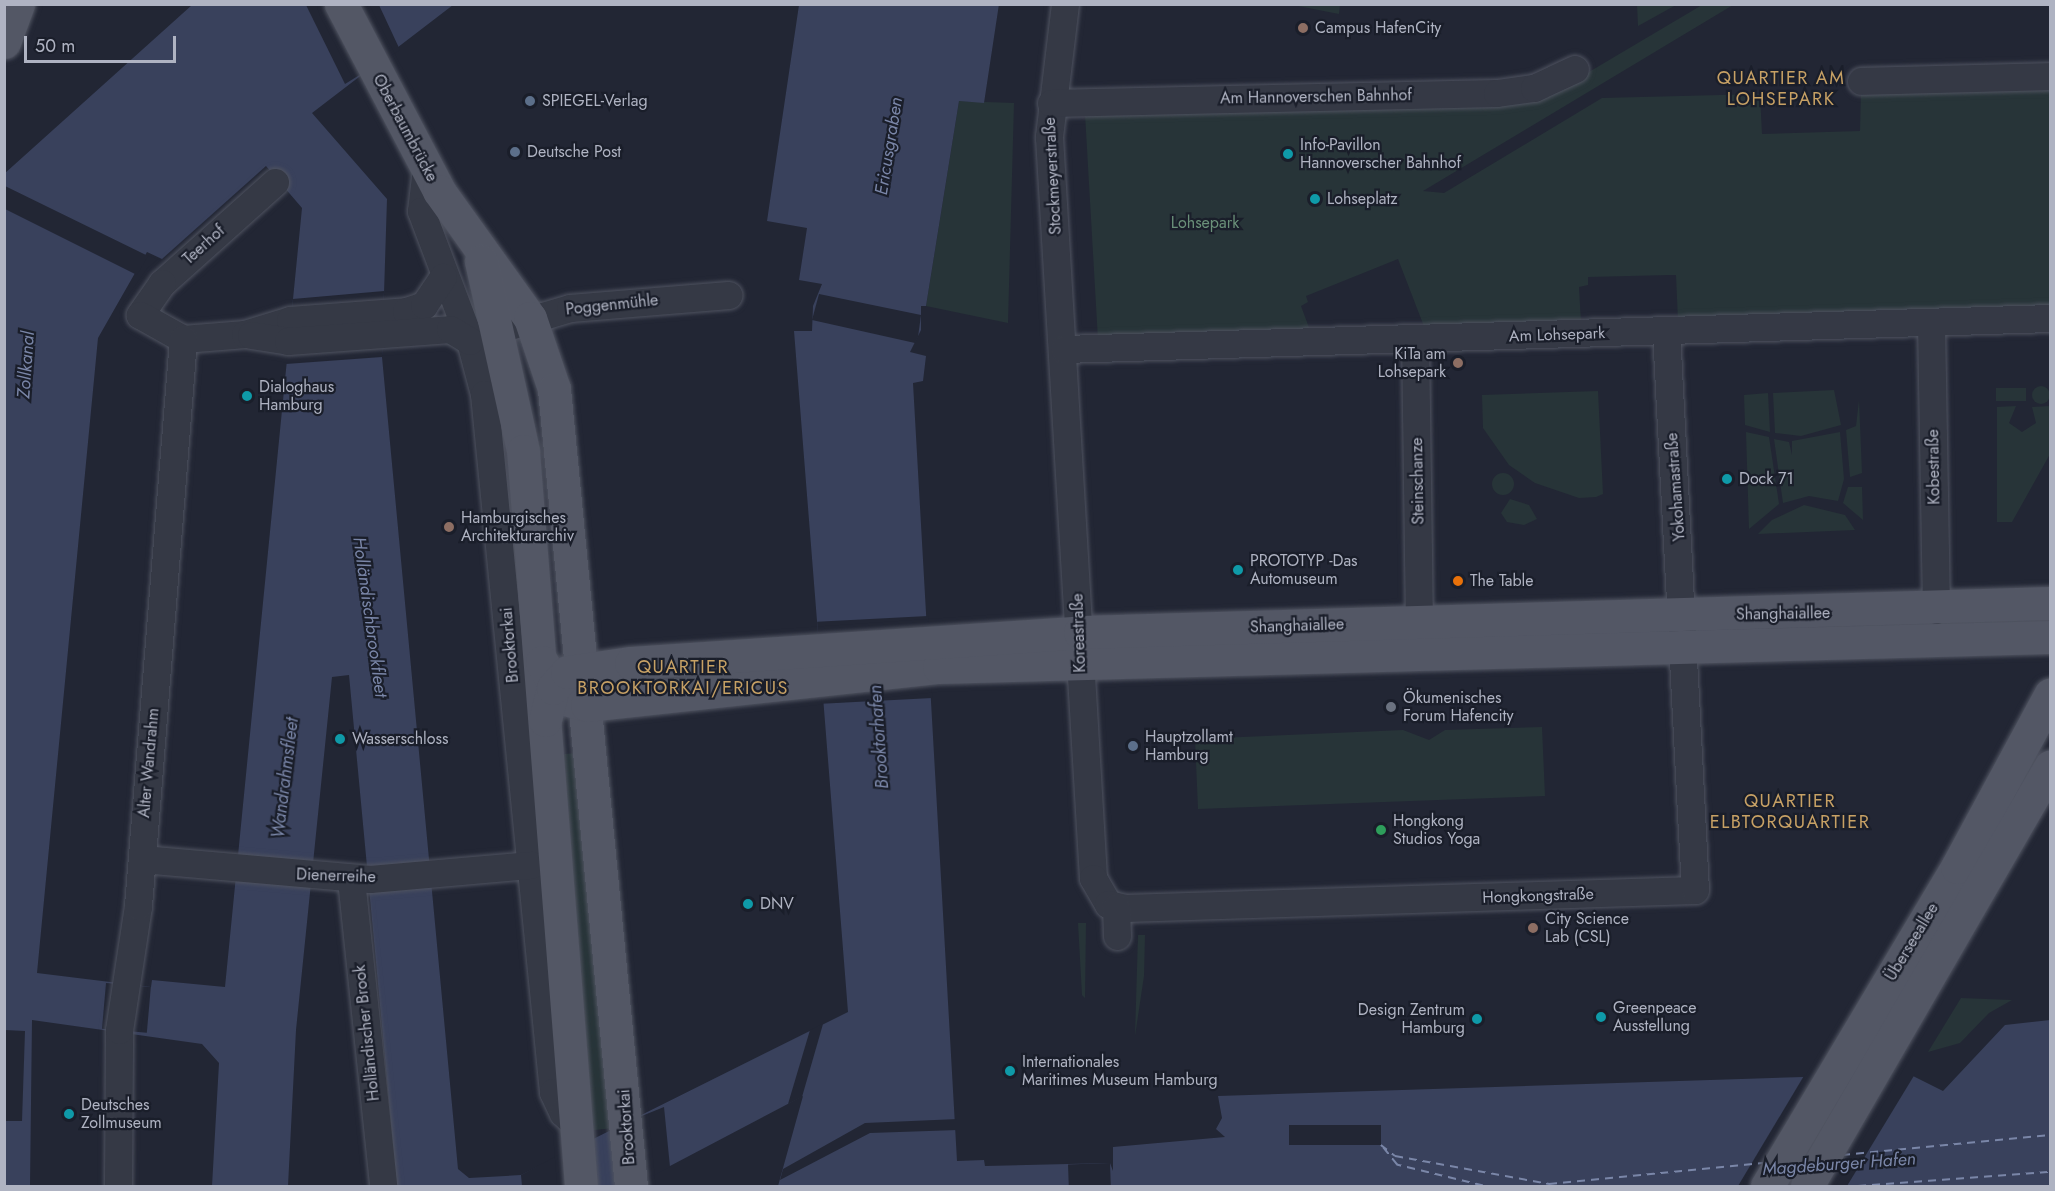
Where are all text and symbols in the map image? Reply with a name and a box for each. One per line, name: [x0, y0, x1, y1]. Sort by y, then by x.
place label: Campus HafenCity: [1315, 18, 1441, 38]
marker: Campus HafenCity: [1296, 21, 1310, 35]
scale bar: [27, 24, 178, 62]
text: 50 m: [35, 33, 75, 59]
district label: QUARTIER AM LOHSEPARK: [1717, 68, 1845, 110]
street label: Oberbaumbrücke: [369, 71, 441, 185]
street label: Am Hannoverschen Bahnhof: [1220, 86, 1412, 108]
place label: SPIEGEL-Verlag: [542, 91, 648, 111]
marker: SPIEGEL-Verlag: [523, 94, 537, 108]
water label: Ericusgraben: [871, 96, 907, 196]
street label: Stockmeyerstraße: [1040, 117, 1066, 235]
place label: Info-Pavillon Hannoverscher Bahnhof: [1300, 135, 1461, 173]
place label: Deutsche Post: [527, 142, 621, 162]
marker: Deutsche Post: [508, 145, 522, 159]
marker: Info-Pavillon Hannoverscher Bahnhof: [1281, 147, 1295, 161]
place label: Lohseplatz: [1327, 189, 1398, 209]
marker: Lohseplatz: [1308, 192, 1322, 206]
park label: Lohsepark: [1171, 213, 1239, 233]
street label: Teerhof: [179, 221, 229, 269]
street label: Poggenmühle: [565, 291, 659, 319]
street label: Am Lohsepark: [1509, 324, 1605, 346]
water label: Zollkanal: [13, 331, 39, 399]
place label: KiTa am Lohsepark: [1378, 344, 1446, 382]
marker: KiTa am Lohsepark: [1451, 356, 1465, 370]
place label: Dialoghaus Hamburg: [259, 377, 334, 415]
marker: Dialoghaus Hamburg: [240, 389, 254, 403]
street label: Kobestraße: [1924, 429, 1944, 505]
street label: Yokohamastraße: [1663, 432, 1689, 542]
street label: Steinschanze: [1408, 437, 1428, 525]
place label: Dock 71: [1739, 469, 1794, 489]
marker: Dock 71: [1720, 472, 1734, 486]
place label: Hamburgisches Architekturarchiv: [461, 508, 574, 546]
marker: Hamburgisches Architekturarchiv: [442, 520, 456, 534]
water label: Holländischbrookfleet: [348, 535, 392, 699]
place label: PROTOTYP -Das Automuseum: [1250, 551, 1358, 589]
marker: PROTOTYP -Das Automuseum: [1231, 563, 1245, 577]
place label: The Table: [1470, 571, 1533, 591]
marker: The Table: [1451, 574, 1465, 588]
street label: Koreastraße: [1068, 593, 1090, 673]
street label: Shanghaiallee: [1736, 604, 1830, 624]
street label: Brooktorkai: [497, 606, 523, 684]
street label: Shanghaiallee: [1250, 615, 1344, 637]
district label: QUARTIER BROOKTORKAI/ERICUS: [577, 657, 789, 700]
water label: Brooktorhafen: [865, 684, 893, 790]
place label: Ökumenisches Forum Hafencity: [1403, 688, 1513, 726]
marker: Ökumenisches Forum Hafencity: [1384, 700, 1398, 714]
street label: Alter Wandrahm: [135, 707, 163, 819]
water label: Wandrahmsfleet: [267, 716, 303, 840]
place label: Hauptzollamt Hamburg: [1145, 727, 1233, 765]
place label: Wasserschloss: [352, 729, 448, 749]
marker: Wasserschloss: [333, 732, 347, 746]
marker: Hauptzollamt Hamburg: [1126, 739, 1140, 753]
district label: QUARTIER ELBTORQUARTIER: [1710, 791, 1870, 834]
place label: Hongkong Studios Yoga: [1393, 811, 1480, 849]
marker: Hongkong Studios Yoga: [1374, 823, 1388, 837]
street label: Dienerreihe: [296, 865, 376, 887]
street label: Hongkongstraße: [1482, 884, 1594, 908]
place label: DNV: [760, 894, 794, 914]
marker: DNV: [741, 897, 755, 911]
street label: Überseeallee: [1881, 900, 1943, 984]
place label: City Science Lab (CSL): [1545, 909, 1629, 947]
marker: City Science Lab (CSL): [1526, 921, 1540, 935]
street label: Holländischer Brook: [350, 964, 384, 1102]
place label: Greenpeace Ausstellung: [1613, 998, 1696, 1036]
place label: Design Zentrum Hamburg: [1358, 1000, 1465, 1038]
marker: Greenpeace Ausstellung: [1594, 1010, 1608, 1024]
marker: Design Zentrum Hamburg: [1470, 1012, 1484, 1026]
place label: Internationales Maritimes Museum Hamburg: [1022, 1052, 1218, 1090]
marker: Internationales Maritimes Museum Hamburg: [1003, 1064, 1017, 1078]
street label: Brooktorkai: [615, 1089, 639, 1165]
place label: Deutsches Zollmuseum: [81, 1095, 162, 1133]
marker: Deutsches Zollmuseum: [62, 1107, 76, 1121]
water label: Magdeburger Hafen: [1762, 1148, 1916, 1180]

